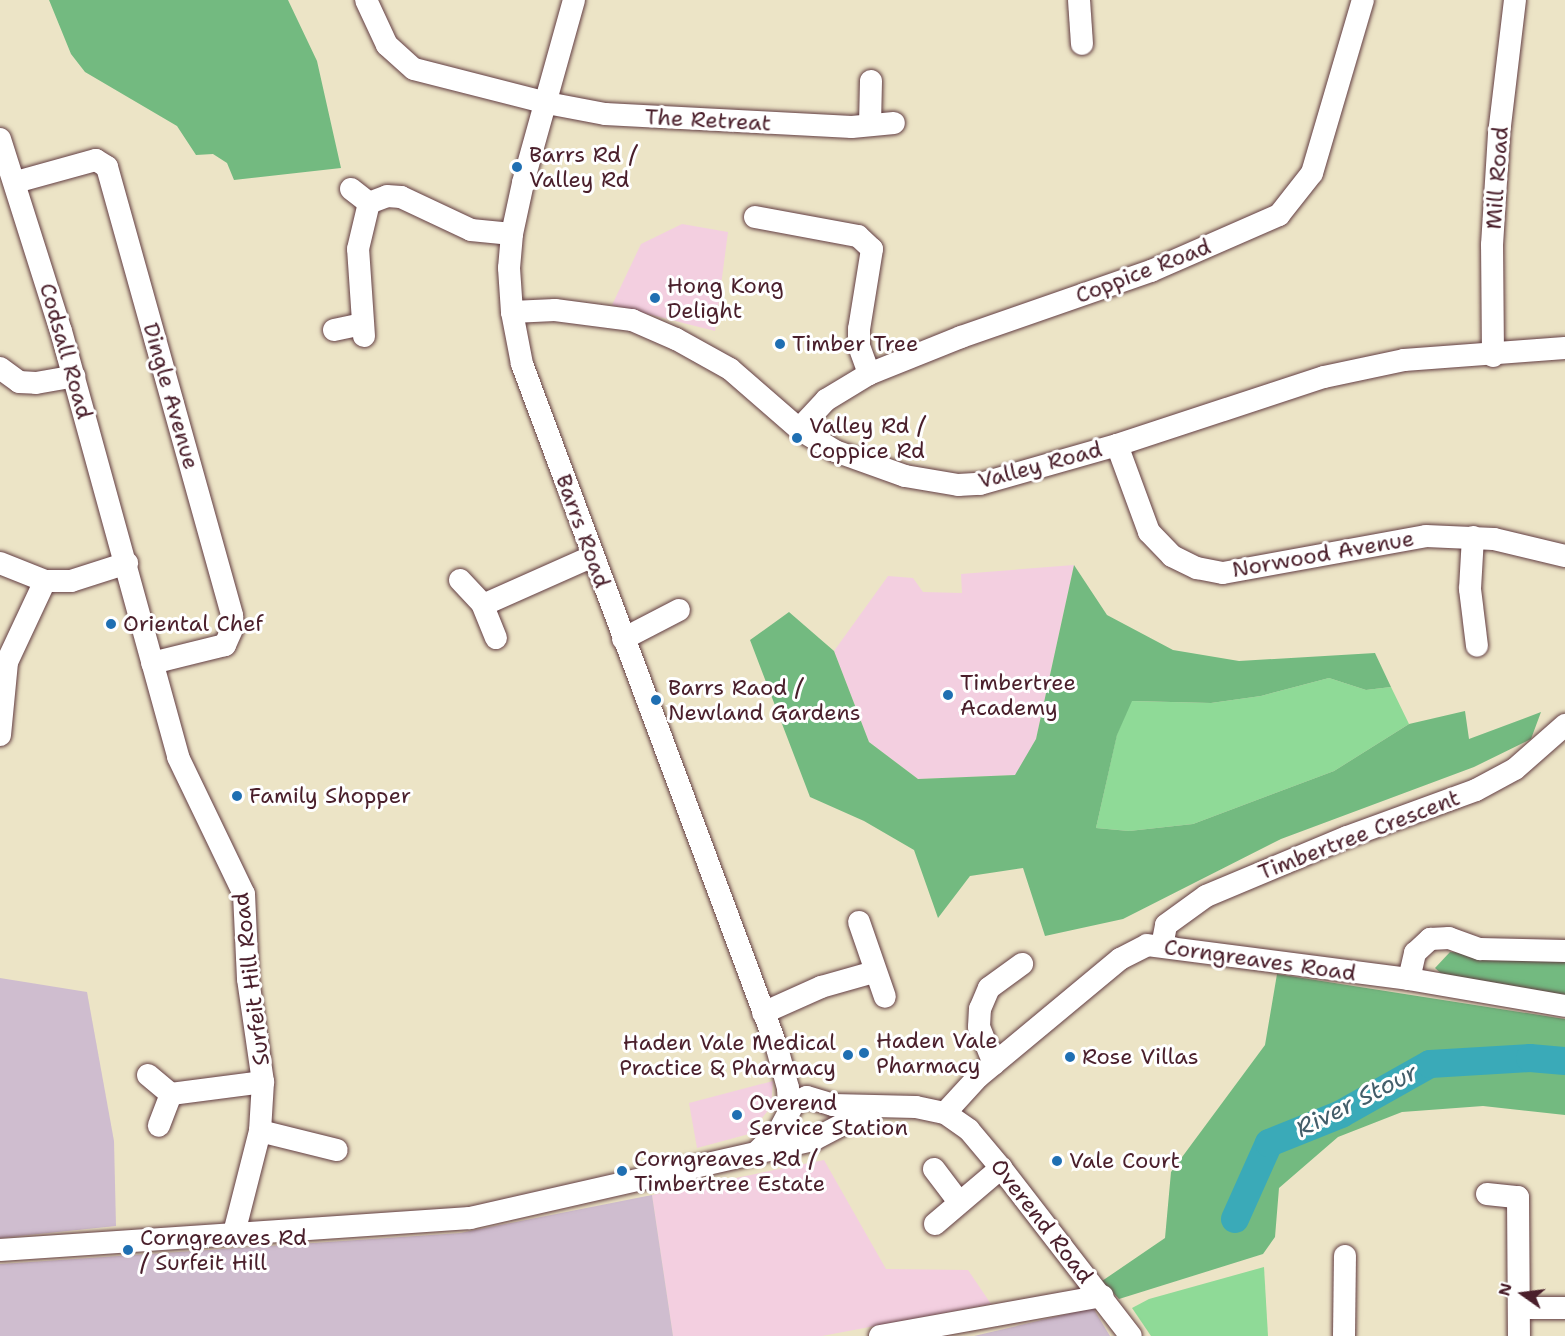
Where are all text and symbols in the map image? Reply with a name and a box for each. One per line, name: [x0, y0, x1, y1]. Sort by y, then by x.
street label: The Retreat: [644, 104, 772, 136]
street label: Mill Road: [1480, 126, 1514, 230]
place label: Barrs Rd / Valley Rd: [529, 141, 637, 192]
marker: Barrs Rd / Valley Rd: [510, 160, 524, 174]
street label: Coppice Road: [1072, 233, 1214, 309]
place label: Hong Kong Delight: [667, 272, 784, 324]
street label: Codsall Road: [34, 280, 98, 422]
marker: Hong Kong Delight: [648, 291, 662, 305]
street label: Dingle Avenue: [137, 320, 205, 472]
place label: Timber Tree: [792, 331, 918, 357]
marker: Timber Tree: [773, 337, 787, 351]
place label: Valley Rd / Coppice Rd: [809, 412, 925, 464]
marker: Valley Rd / Coppice Rd: [790, 431, 804, 445]
street label: Valley Road: [975, 436, 1105, 494]
street label: Barrs Road: [550, 471, 616, 591]
street label: Norwood Avenue: [1230, 525, 1416, 583]
place label: Oriental Chef: [123, 611, 264, 637]
marker: Oriental Chef: [104, 617, 118, 631]
place label: Timbertree Academy: [960, 669, 1076, 720]
place label: Barrs Raod / Newland Gardens: [668, 674, 861, 726]
marker: Timbertree Academy: [941, 688, 955, 702]
marker: Barrs Raod / Newland Gardens: [649, 693, 663, 707]
place label: Family Shopper: [249, 783, 411, 809]
street label: Timbertree Crescent: [1254, 784, 1464, 886]
marker: Family Shopper: [230, 789, 244, 803]
street label: Surfeit Hill Road: [227, 891, 275, 1067]
street label: Corngreaves Road: [1162, 933, 1358, 987]
place label: Haden Vale Pharmacy: [876, 1027, 998, 1078]
place label: Haden Vale Medical Practice & Pharmacy: [619, 1029, 836, 1080]
place label: Rose Villas: [1082, 1044, 1199, 1070]
marker: Haden Vale Pharmacy: [857, 1046, 871, 1060]
marker: Haden Vale Medical Practice & Pharmacy: [841, 1048, 855, 1062]
marker: Rose Villas: [1063, 1050, 1077, 1064]
water label: River Stour: [1291, 1058, 1423, 1144]
place label: Overend Service Station: [749, 1089, 908, 1140]
marker: Overend Service Station: [730, 1108, 744, 1122]
place label: Corngreaves Rd / Timbertree Estate: [634, 1145, 825, 1196]
place label: Vale Court: [1069, 1148, 1180, 1174]
street label: Overend Road: [985, 1153, 1099, 1289]
marker: Vale Court: [1050, 1154, 1064, 1168]
marker: Corngreaves Rd / Timbertree Estate: [615, 1164, 629, 1178]
place label: Corngreaves Rd / Surfeit Hill: [140, 1224, 307, 1276]
marker: Corngreaves Rd / Surfeit Hill: [121, 1243, 135, 1257]
north arrow: [1493, 1264, 1553, 1324]
text: N: [1493, 1281, 1517, 1298]

